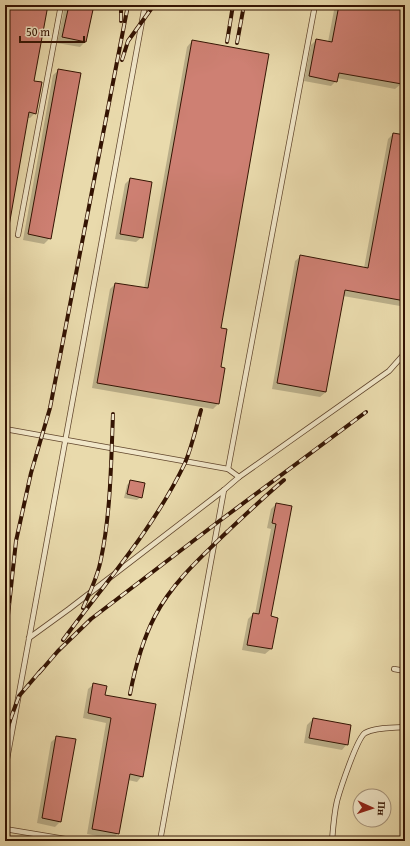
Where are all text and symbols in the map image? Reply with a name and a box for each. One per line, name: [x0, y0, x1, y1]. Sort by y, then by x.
scale bar: [20, 18, 84, 44]
text: 50 m: [26, 23, 50, 40]
north arrow: [352, 788, 392, 828]
text: Пн: [374, 801, 390, 816]

